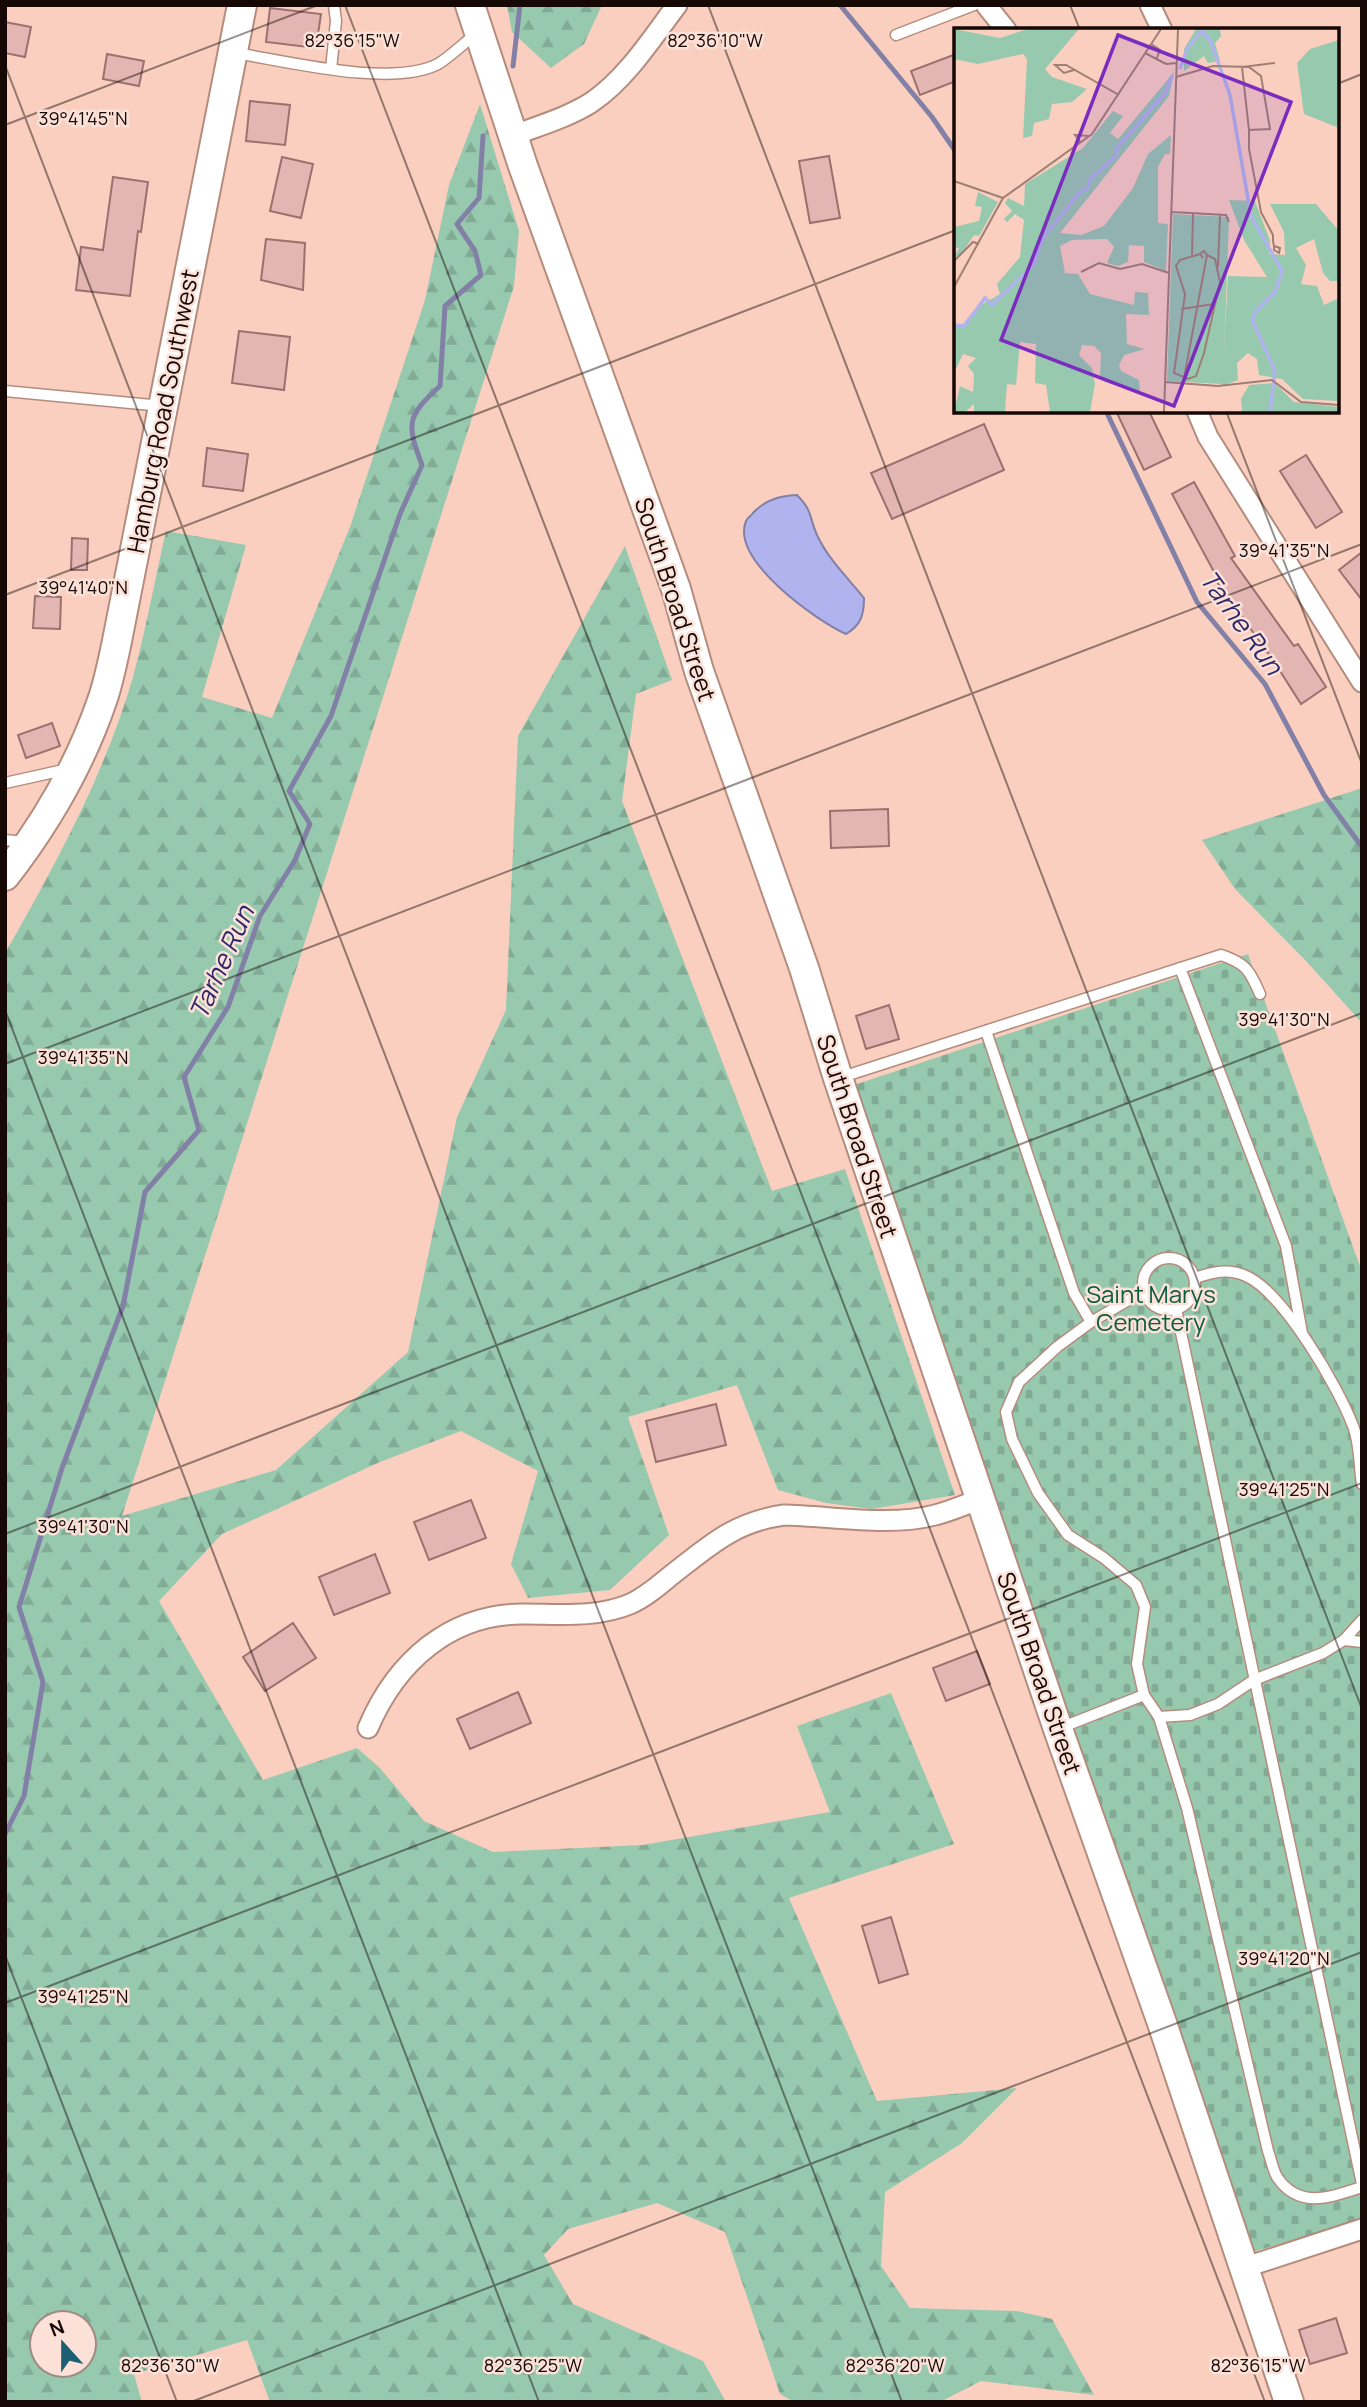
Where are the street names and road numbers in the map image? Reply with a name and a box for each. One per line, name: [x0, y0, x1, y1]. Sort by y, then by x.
street label: Hamburg Road Southwest: [118, 266, 206, 556]
street label: South Broad Street: [628, 493, 724, 705]
street label: South Broad Street: [810, 1030, 906, 1242]
street label: South Broad Street: [990, 1567, 1090, 1779]

